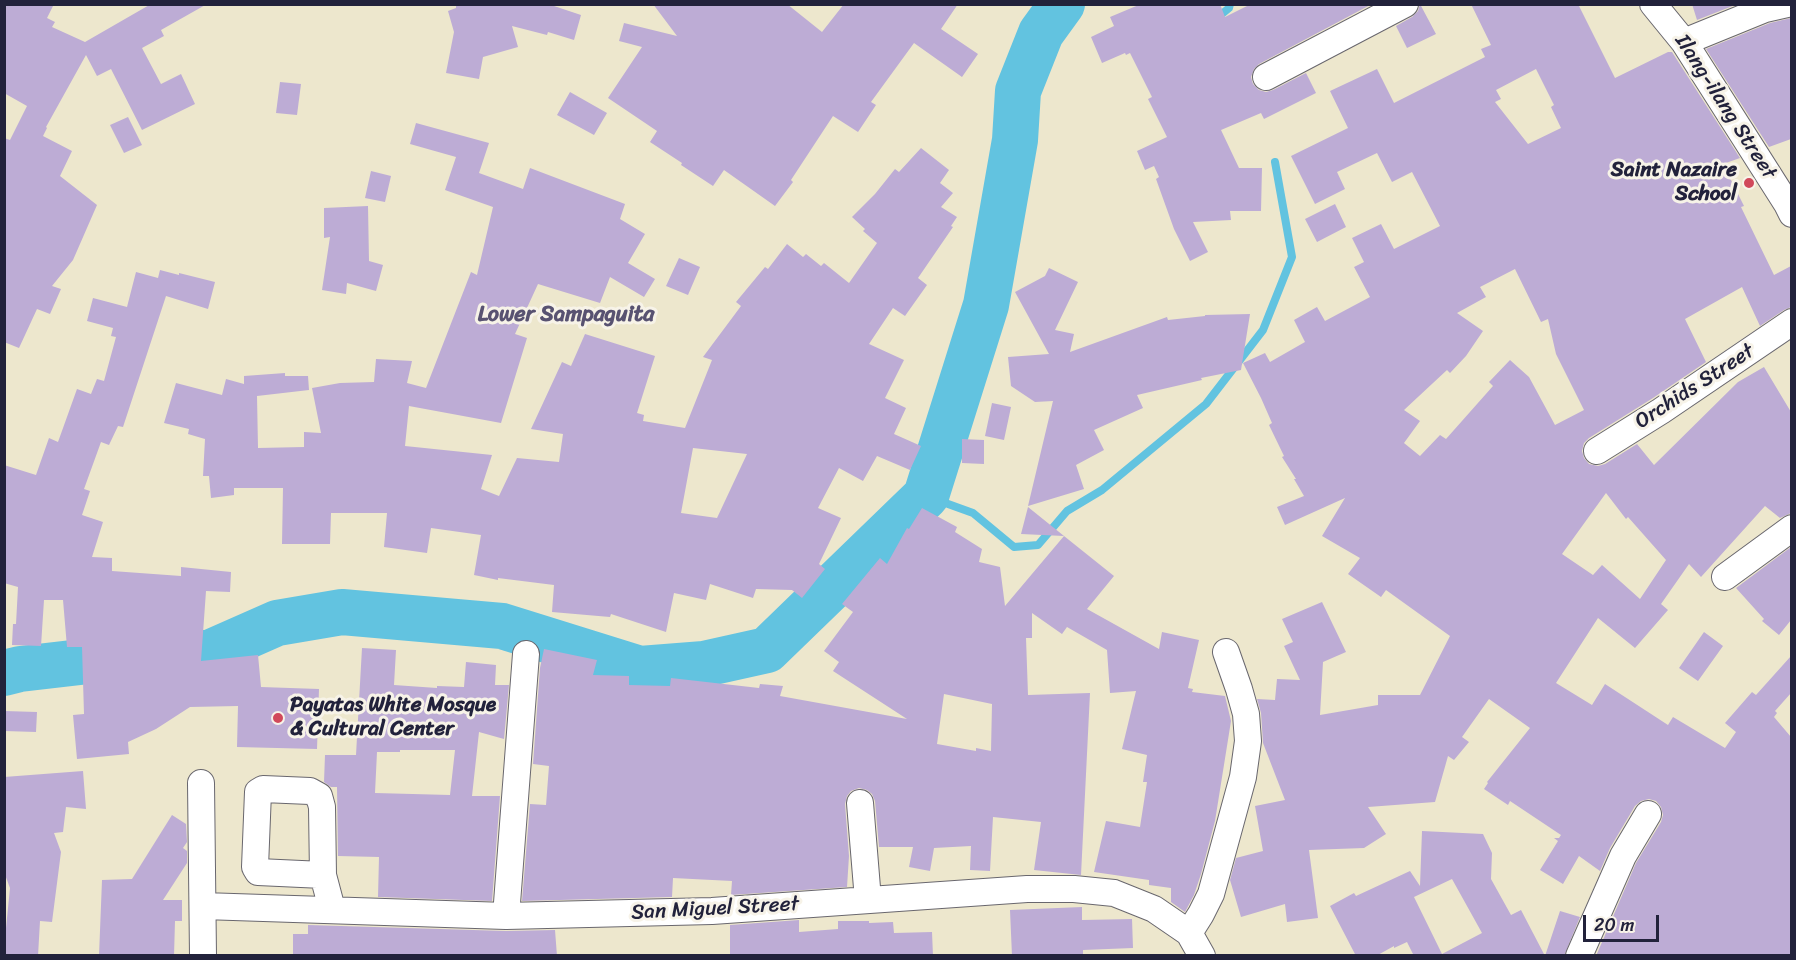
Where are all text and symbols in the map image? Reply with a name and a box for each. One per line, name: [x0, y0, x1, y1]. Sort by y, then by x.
street label: Ilang-ilang Street: [1669, 30, 1781, 184]
place label: Saint Nazaire School: [1611, 158, 1737, 208]
marker: Saint Nazaire School: [1742, 176, 1756, 190]
district label: Lower Sampaguita: [478, 302, 654, 328]
street label: Orchids Street: [1631, 339, 1759, 435]
place label: Payatas White Mosque & Cultural Center: [290, 693, 496, 743]
marker: Payatas White Mosque & Cultural Center: [271, 711, 285, 725]
street label: San Miguel Street: [631, 892, 799, 926]
scale bar: [1586, 903, 1662, 941]
text: 20 m: [1594, 909, 1634, 941]

